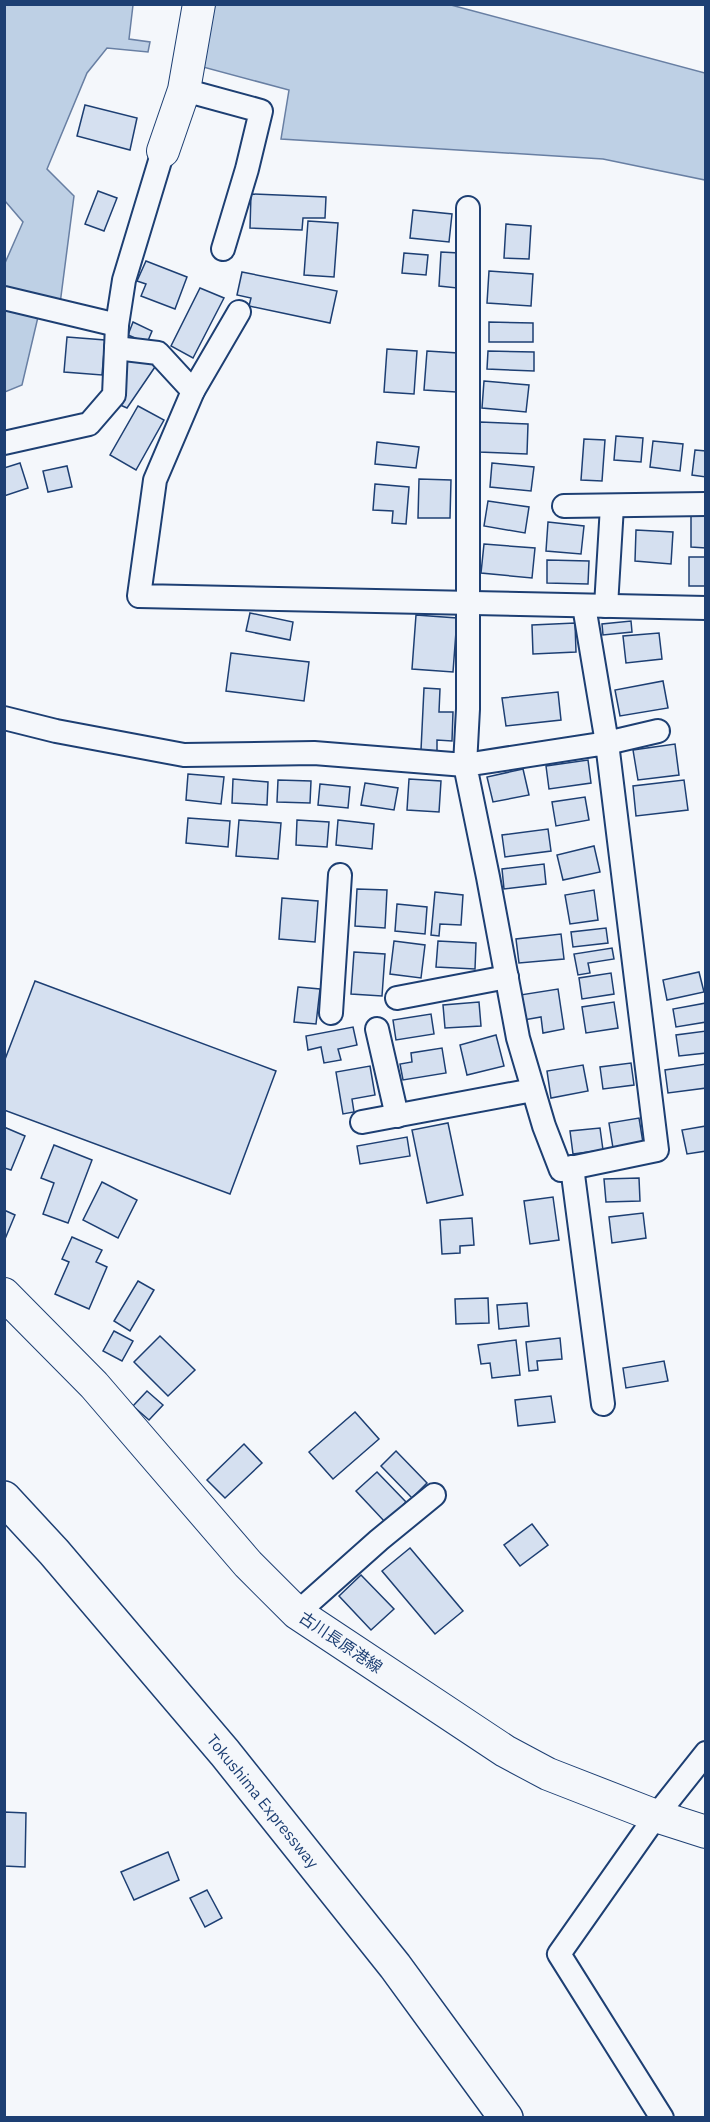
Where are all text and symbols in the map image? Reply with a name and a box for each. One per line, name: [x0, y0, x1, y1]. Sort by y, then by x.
street label: 古川長原港線: [296, 1607, 386, 1677]
street label: Tokushima Expressway: [203, 1730, 323, 1872]

